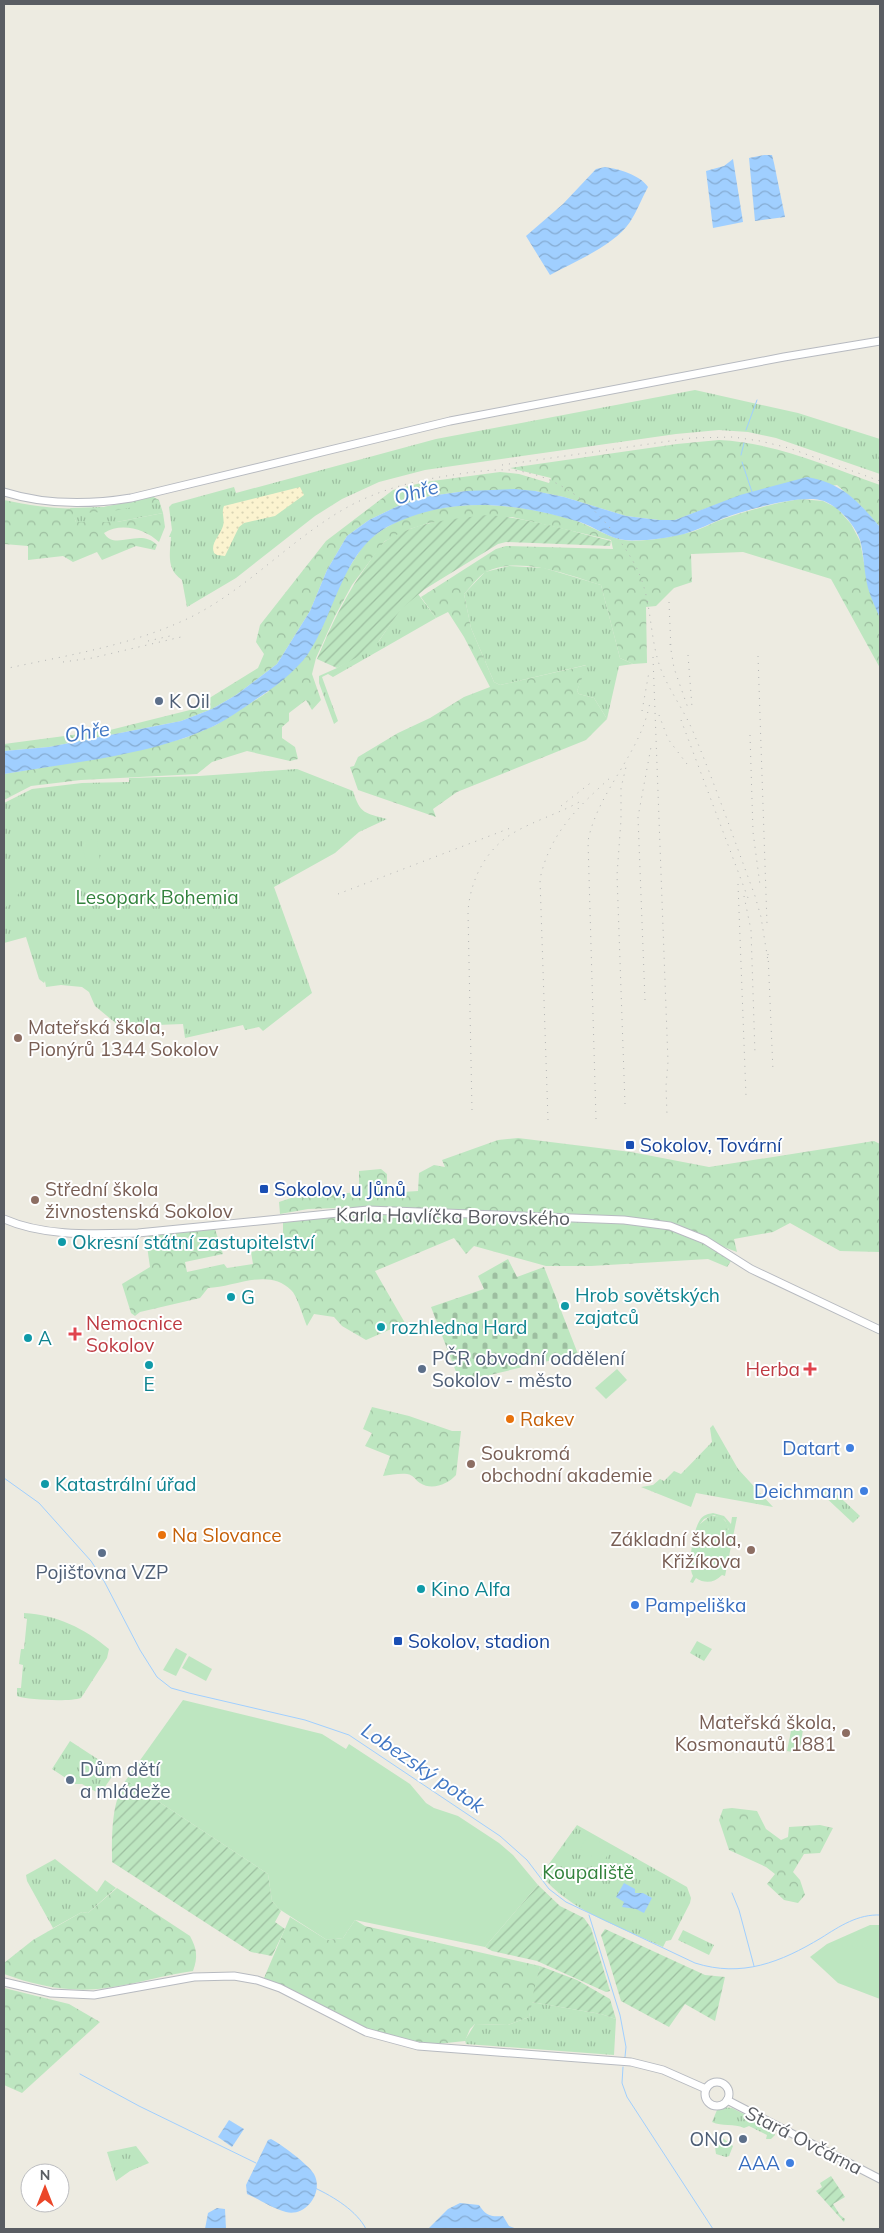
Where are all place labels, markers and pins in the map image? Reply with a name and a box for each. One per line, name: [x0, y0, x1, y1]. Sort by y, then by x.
place label: K Oil: [169, 689, 210, 713]
marker: K Oil: [153, 695, 165, 707]
place label: Mateřská škola, Pionýrů 1344 Sokolov: [28, 1015, 219, 1061]
marker: Mateřská škola, Pionýrů 1344 Sokolov: [12, 1032, 24, 1044]
place label: Sokolov, Tovární: [640, 1133, 783, 1157]
marker: Sokolov, Tovární: [624, 1139, 636, 1151]
place label: Střední škola živnostenská Sokolov: [45, 1177, 233, 1223]
place label: Sokolov, u Jůnů: [274, 1177, 406, 1201]
marker: Sokolov, u Jůnů: [258, 1183, 270, 1195]
marker: Střední škola živnostenská Sokolov: [29, 1194, 41, 1206]
place label: Okresní státní zastupitelství: [72, 1230, 316, 1254]
marker: Okresní státní zastupitelství: [56, 1236, 68, 1248]
place label: Hrob sovětských zajatců: [575, 1283, 720, 1329]
place label: G: [241, 1285, 255, 1309]
marker: G: [225, 1291, 237, 1303]
marker: Hrob sovětských zajatců: [559, 1300, 571, 1312]
place label: Nemocnice Sokolov: [86, 1311, 183, 1357]
place label: rozhledna Hard: [391, 1315, 527, 1339]
marker: rozhledna Hard: [375, 1321, 387, 1333]
place label: A: [38, 1326, 52, 1350]
marker: Nemocnice Sokolov: [68, 1327, 82, 1341]
marker: A: [22, 1332, 34, 1344]
place label: PČR obvodní oddělení Sokolov - město: [432, 1346, 626, 1392]
place label: Herba: [745, 1357, 800, 1381]
marker: E: [143, 1359, 155, 1371]
marker: PČR obvodní oddělení Sokolov - město: [416, 1363, 428, 1375]
marker: Herba: [804, 1363, 816, 1375]
place label: E: [143, 1372, 155, 1396]
place label: Rakev: [520, 1407, 574, 1431]
marker: Rakev: [504, 1413, 516, 1425]
place label: Datart: [782, 1436, 840, 1460]
place label: Soukromá obchodní akademie: [481, 1441, 652, 1487]
marker: Datart: [844, 1442, 856, 1454]
marker: Soukromá obchodní akademie: [465, 1458, 477, 1470]
place label: Katastrální úřad: [55, 1472, 196, 1496]
marker: Katastrální úřad: [39, 1478, 51, 1490]
place label: Deichmann: [754, 1479, 854, 1503]
marker: Deichmann: [858, 1485, 870, 1497]
place label: Na Slovance: [172, 1523, 282, 1547]
place label: Základní škola, Křižíkova: [610, 1527, 741, 1573]
marker: Na Slovance: [156, 1529, 168, 1541]
marker: Základní škola, Křižíkova: [745, 1544, 757, 1556]
marker: Pojišťovna VZP: [96, 1547, 108, 1559]
place label: Pojišťovna VZP: [36, 1560, 168, 1584]
place label: Kino Alfa: [431, 1577, 511, 1601]
marker: Kino Alfa: [415, 1583, 427, 1595]
place label: Pampeliška: [645, 1593, 746, 1617]
marker: Pampeliška: [629, 1599, 641, 1611]
place label: Sokolov, stadion: [408, 1629, 550, 1653]
marker: Sokolov, stadion: [392, 1635, 404, 1647]
place label: Mateřská škola, Kosmonautů 1881: [675, 1710, 836, 1756]
marker: Mateřská škola, Kosmonautů 1881: [840, 1727, 852, 1739]
place label: Dům dětí a mládeže: [80, 1757, 171, 1803]
marker: Dům dětí a mládeže: [64, 1774, 76, 1786]
place label: ONO: [689, 2127, 733, 2151]
marker: ONO: [737, 2133, 749, 2145]
place label: AAA: [738, 2151, 780, 2175]
marker: AAA: [784, 2157, 796, 2169]

